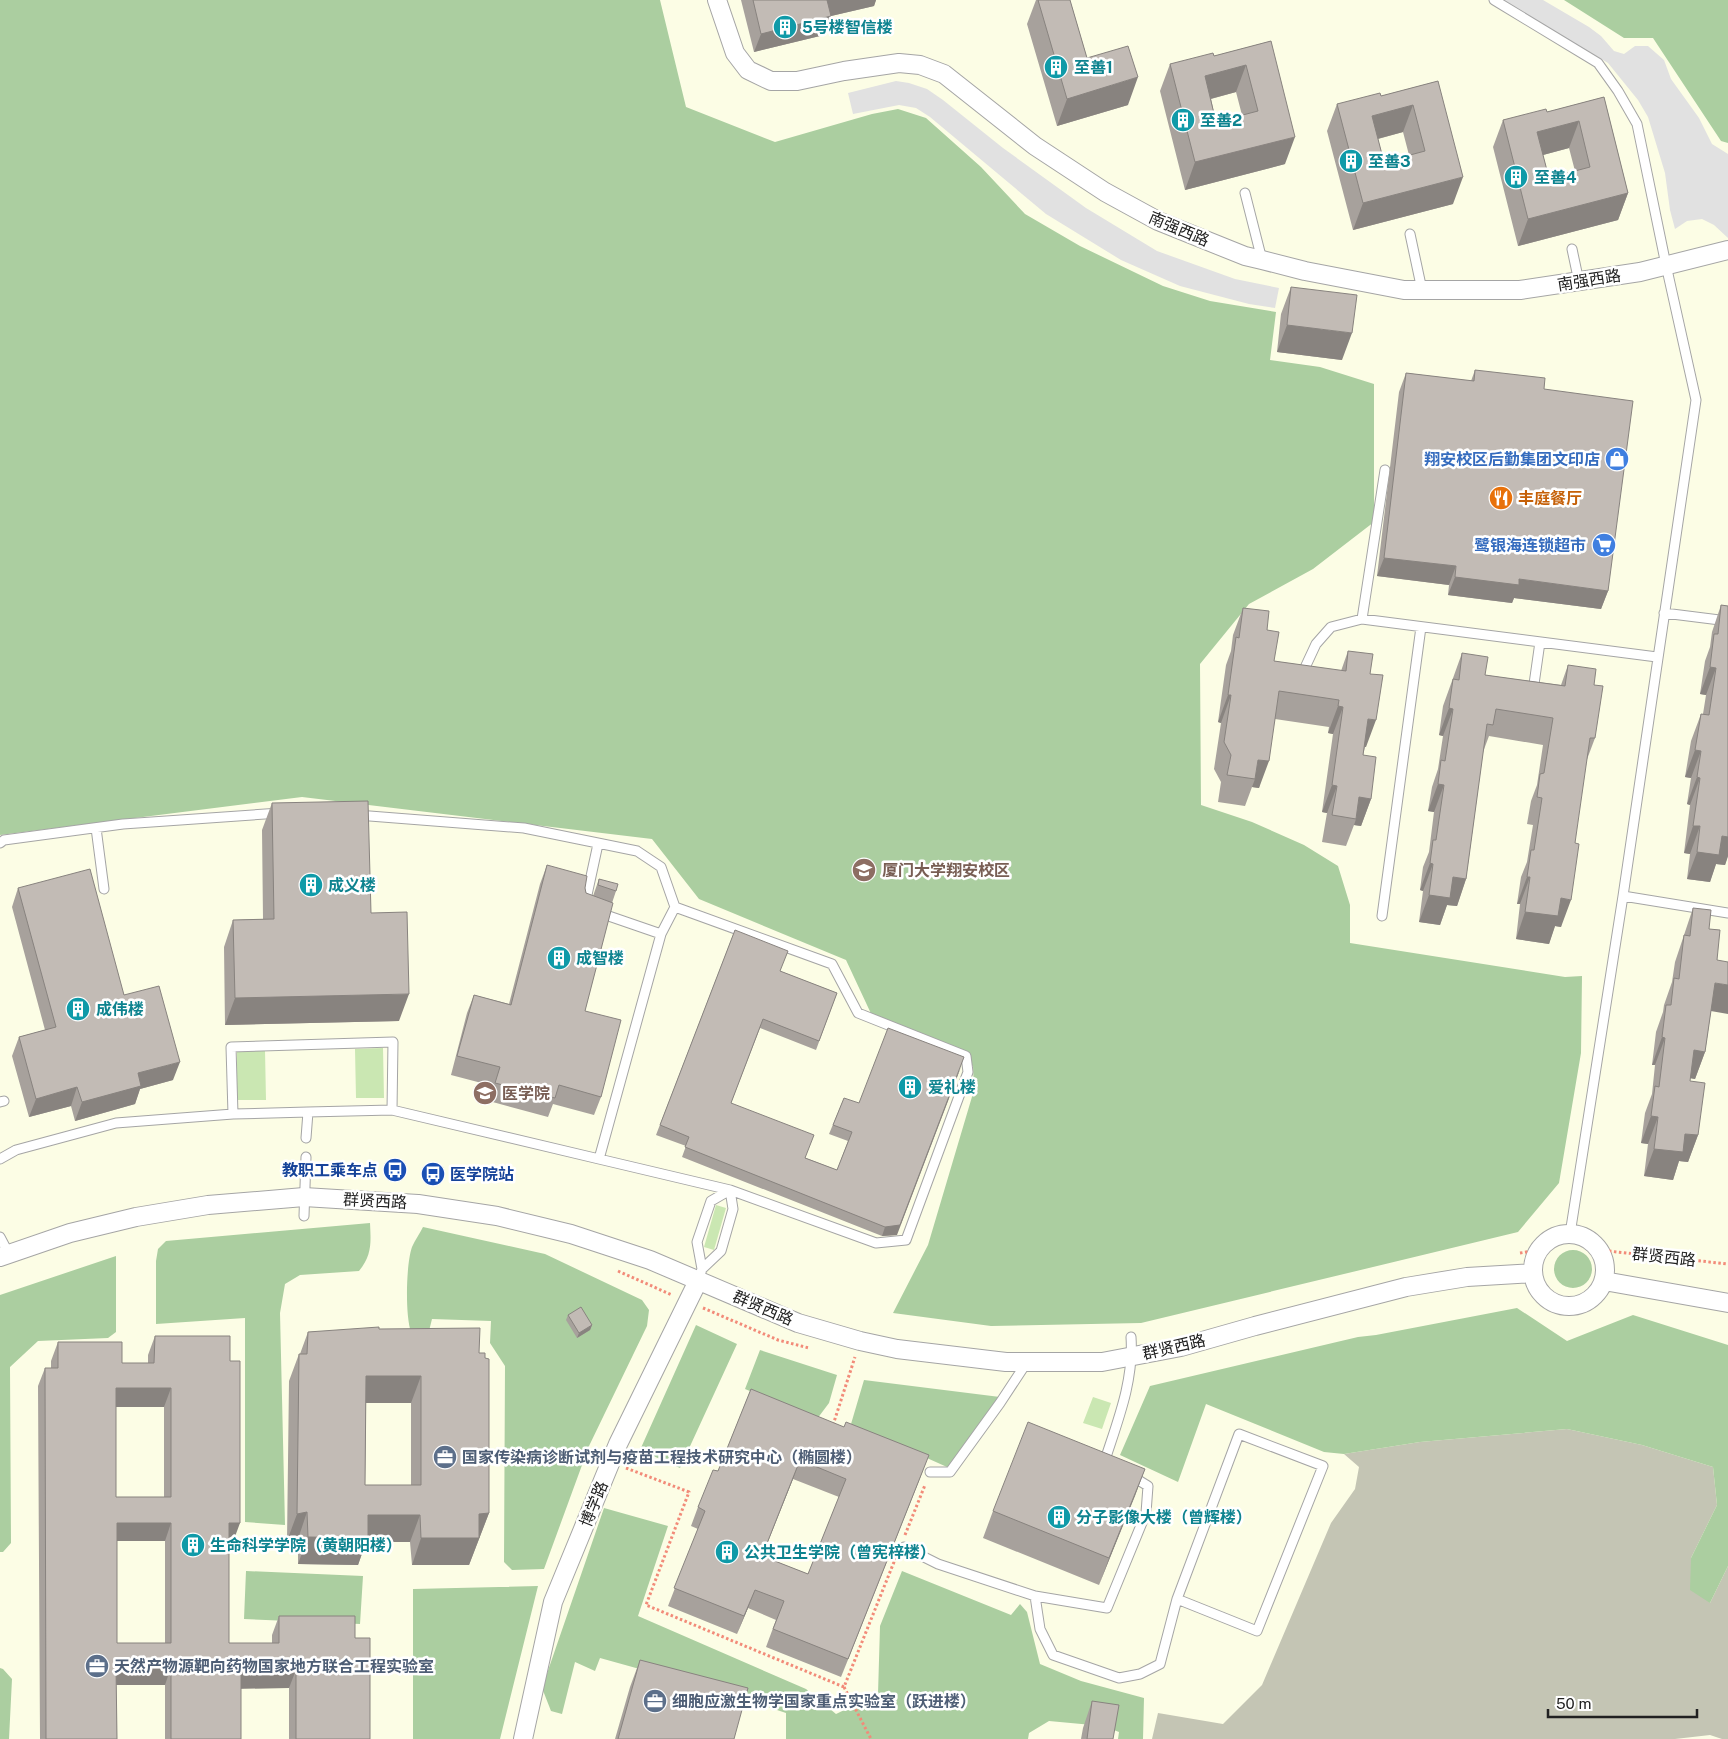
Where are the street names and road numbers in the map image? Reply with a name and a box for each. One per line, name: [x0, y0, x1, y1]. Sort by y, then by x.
street label: 南强西路: [1146, 208, 1212, 250]
street label: 南强西路: [1556, 266, 1622, 294]
street label: 群贤西路: [343, 1190, 407, 1212]
street label: 群贤西路: [1631, 1244, 1697, 1270]
street label: 群贤西路: [730, 1287, 796, 1329]
street label: 群贤西路: [1141, 1331, 1207, 1363]
street label: 博学路: [576, 1478, 612, 1530]

